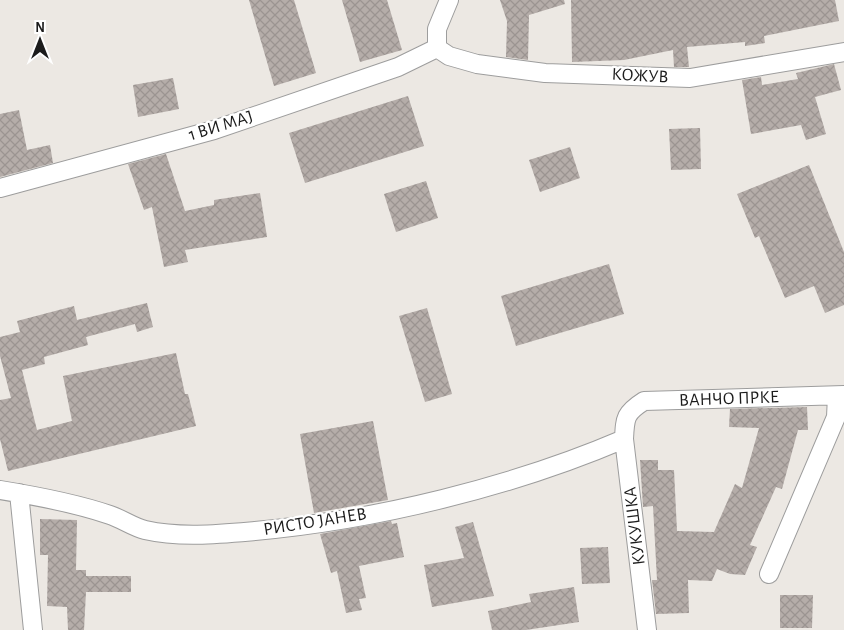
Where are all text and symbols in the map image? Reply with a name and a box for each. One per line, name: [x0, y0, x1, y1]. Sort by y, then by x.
north arrow: [15, 15, 65, 65]
text: N: [35, 21, 45, 35]
street label: КОЖУВ: [611, 66, 669, 86]
street label: 1 ВИ МАЈ: [187, 108, 255, 144]
street label: ВАНЧО ПРКЕ: [679, 388, 779, 410]
street label: КУКУШКА: [621, 485, 649, 566]
street label: РИСТО ЈАНЕВ: [262, 505, 368, 539]

